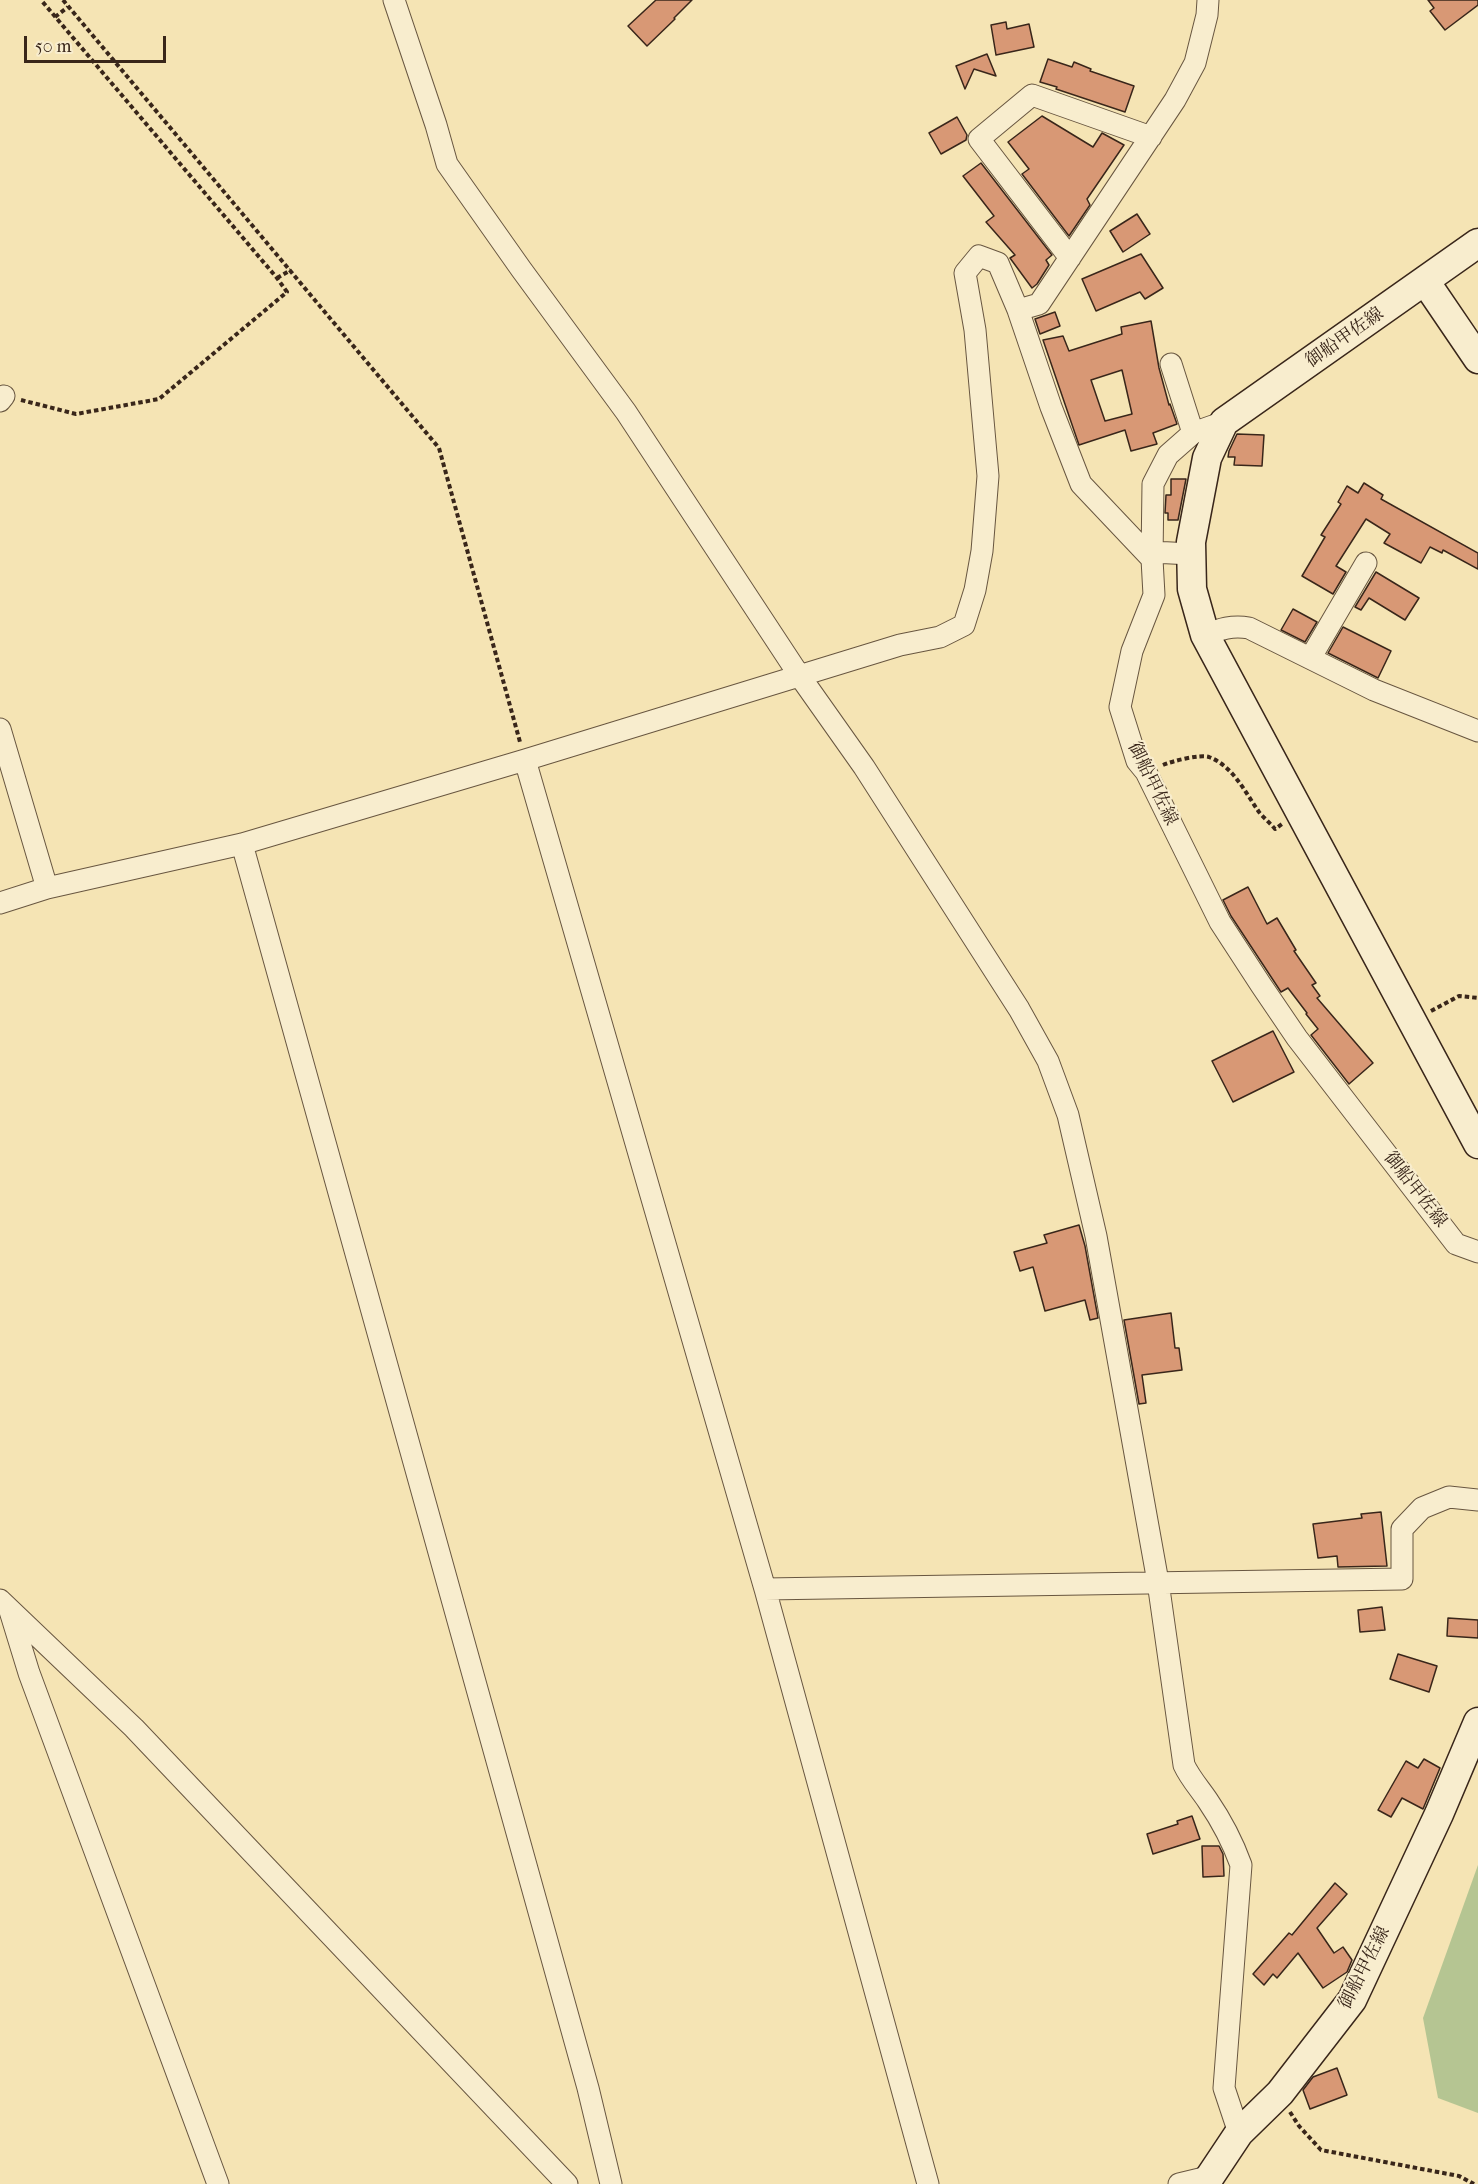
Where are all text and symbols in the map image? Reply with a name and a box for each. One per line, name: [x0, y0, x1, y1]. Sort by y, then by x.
scale bar: [27, 24, 170, 62]
text: 50 m: [35, 36, 71, 57]
street label: 御船甲佐線: [1302, 303, 1388, 373]
street label: 御船甲佐線: [1123, 739, 1181, 829]
street label: 御船甲佐線: [1379, 1148, 1451, 1232]
street label: 御船甲佐線: [1335, 1923, 1395, 2013]

